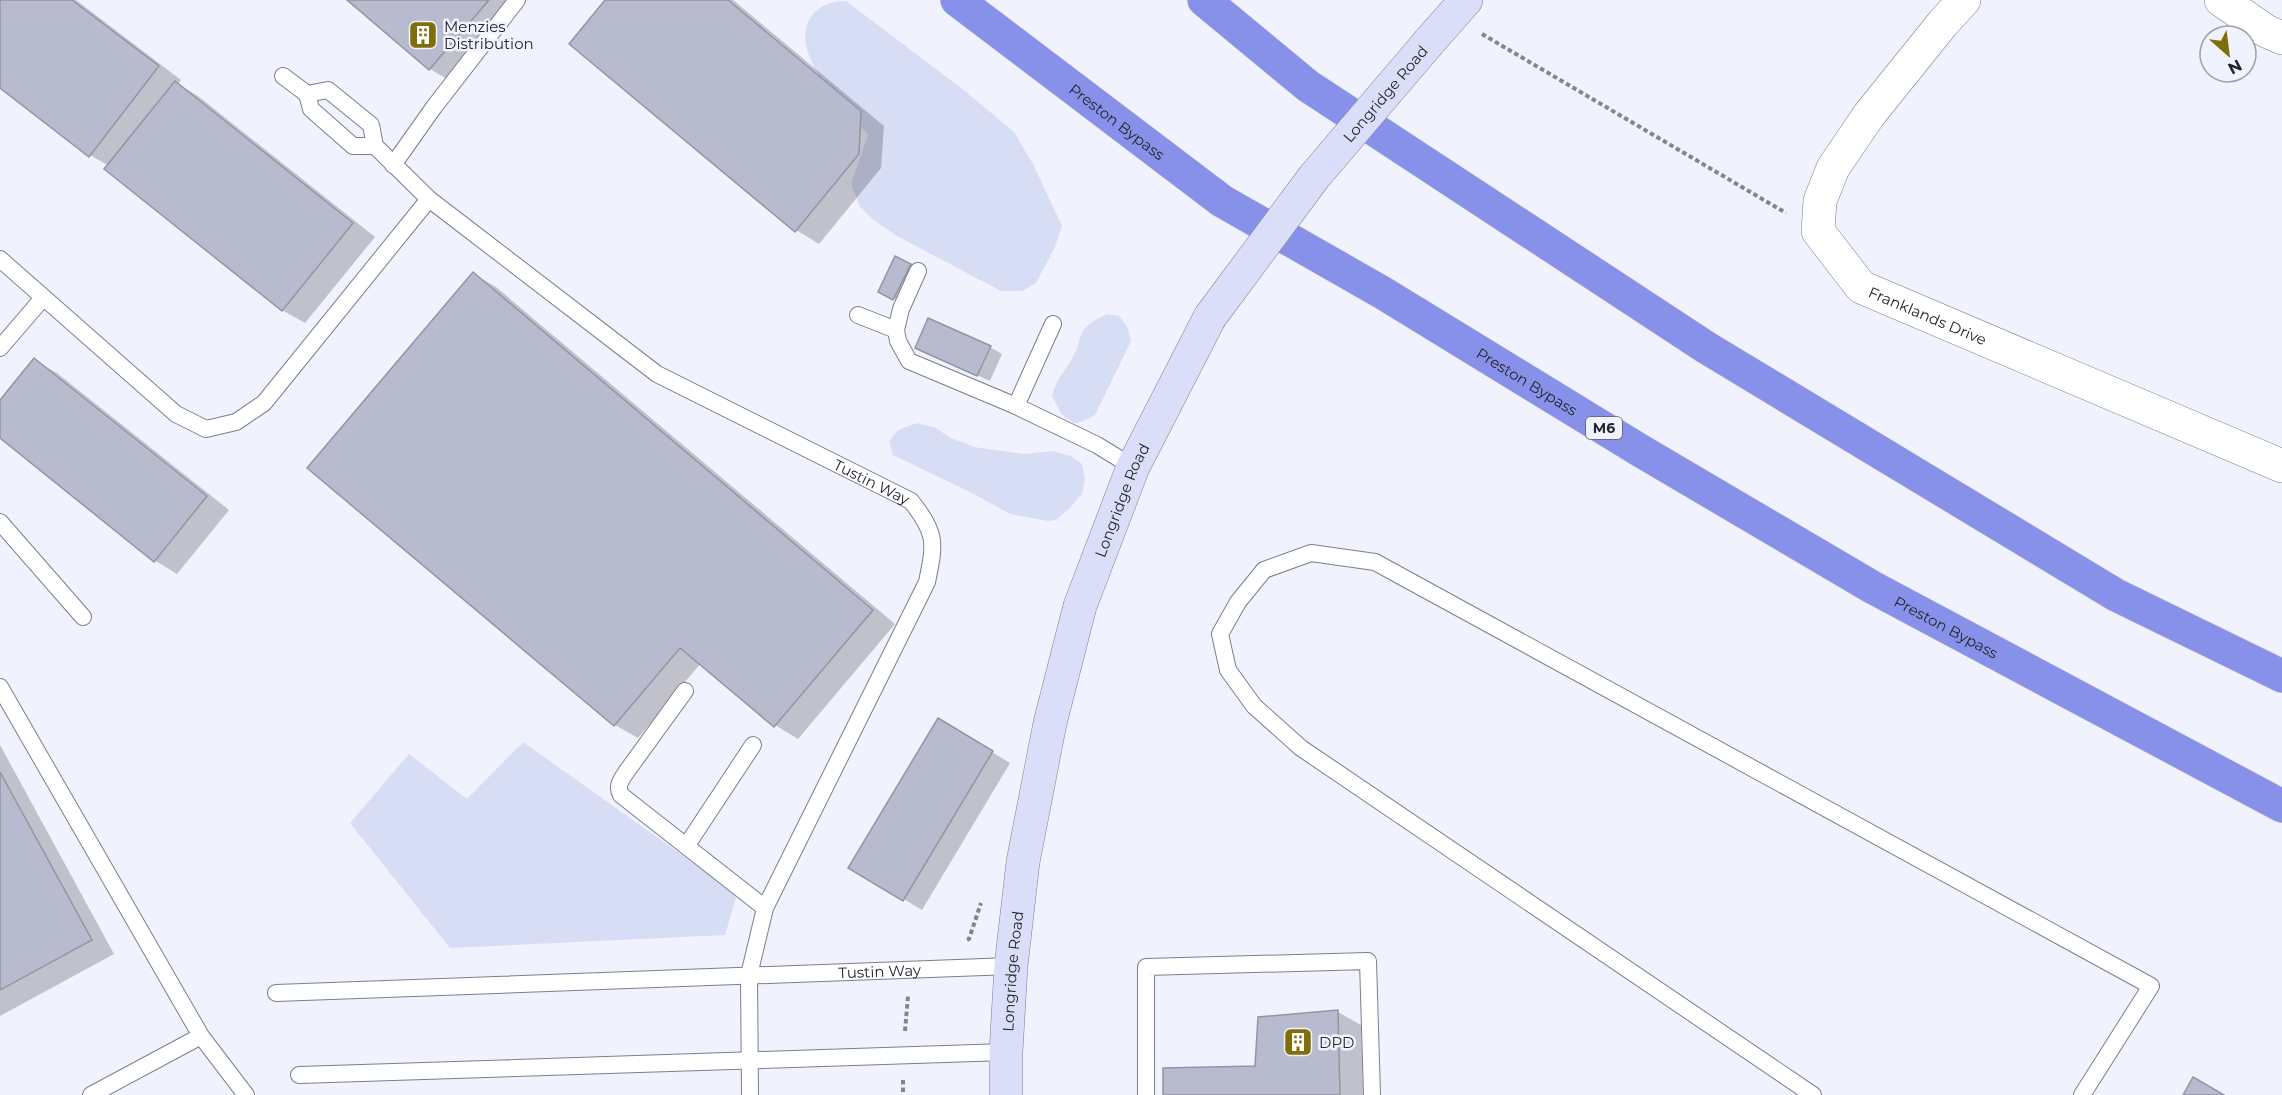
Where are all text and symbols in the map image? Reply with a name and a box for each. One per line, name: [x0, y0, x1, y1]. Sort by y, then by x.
place label: Menzies Distribution: [444, 17, 534, 53]
building icon: Menzies Distribution: [407, 19, 439, 51]
north arrow: [2198, 24, 2258, 84]
street label: Longridge Road: [1339, 41, 1432, 146]
text: N: [2225, 55, 2245, 78]
street label: Preston Bypass: [1066, 79, 1169, 164]
street label: Franklands Drive: [1866, 282, 1990, 349]
street label: Preston Bypass: [1473, 343, 1581, 419]
road number: M6: [1586, 417, 1622, 439]
street label: Longridge Road: [1090, 440, 1153, 560]
street label: Tustin Way: [831, 454, 914, 509]
street label: Preston Bypass: [1891, 591, 2002, 662]
street label: Longridge Road: [998, 910, 1027, 1032]
street label: Tustin Way: [838, 960, 922, 982]
building icon: DPD: [1282, 1026, 1314, 1058]
place label: DPD: [1319, 1033, 1354, 1052]

